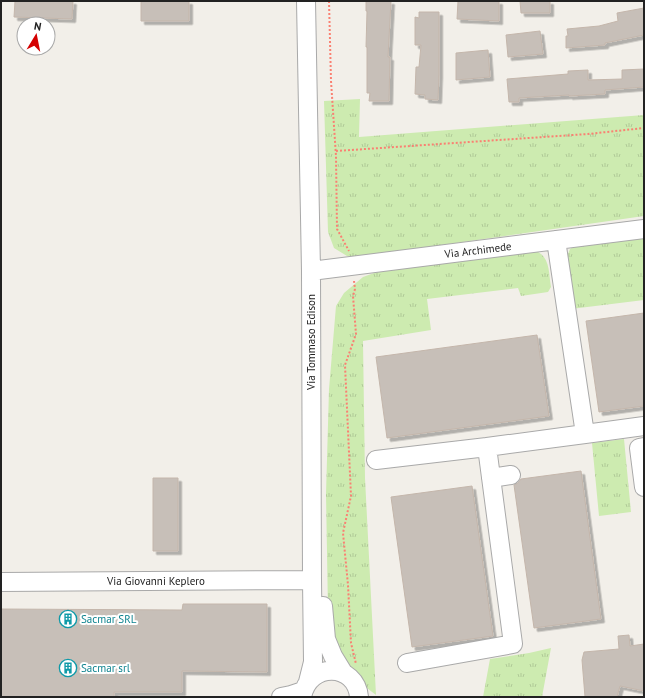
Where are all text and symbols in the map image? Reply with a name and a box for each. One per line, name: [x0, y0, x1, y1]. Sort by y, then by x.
north arrow: [16, 16, 56, 56]
text: N: [33, 19, 43, 34]
street label: Via Archimede: [443, 239, 513, 261]
street label: Via Tommaso Edison: [304, 294, 318, 391]
street label: Via Giovanni Keplero: [106, 574, 205, 588]
building icon: Sacmar SRL: [58, 609, 78, 629]
place label: Sacmar SRL: [81, 612, 137, 626]
building icon: Sacmar srl: [58, 658, 78, 678]
place label: Sacmar srl: [81, 661, 131, 675]

